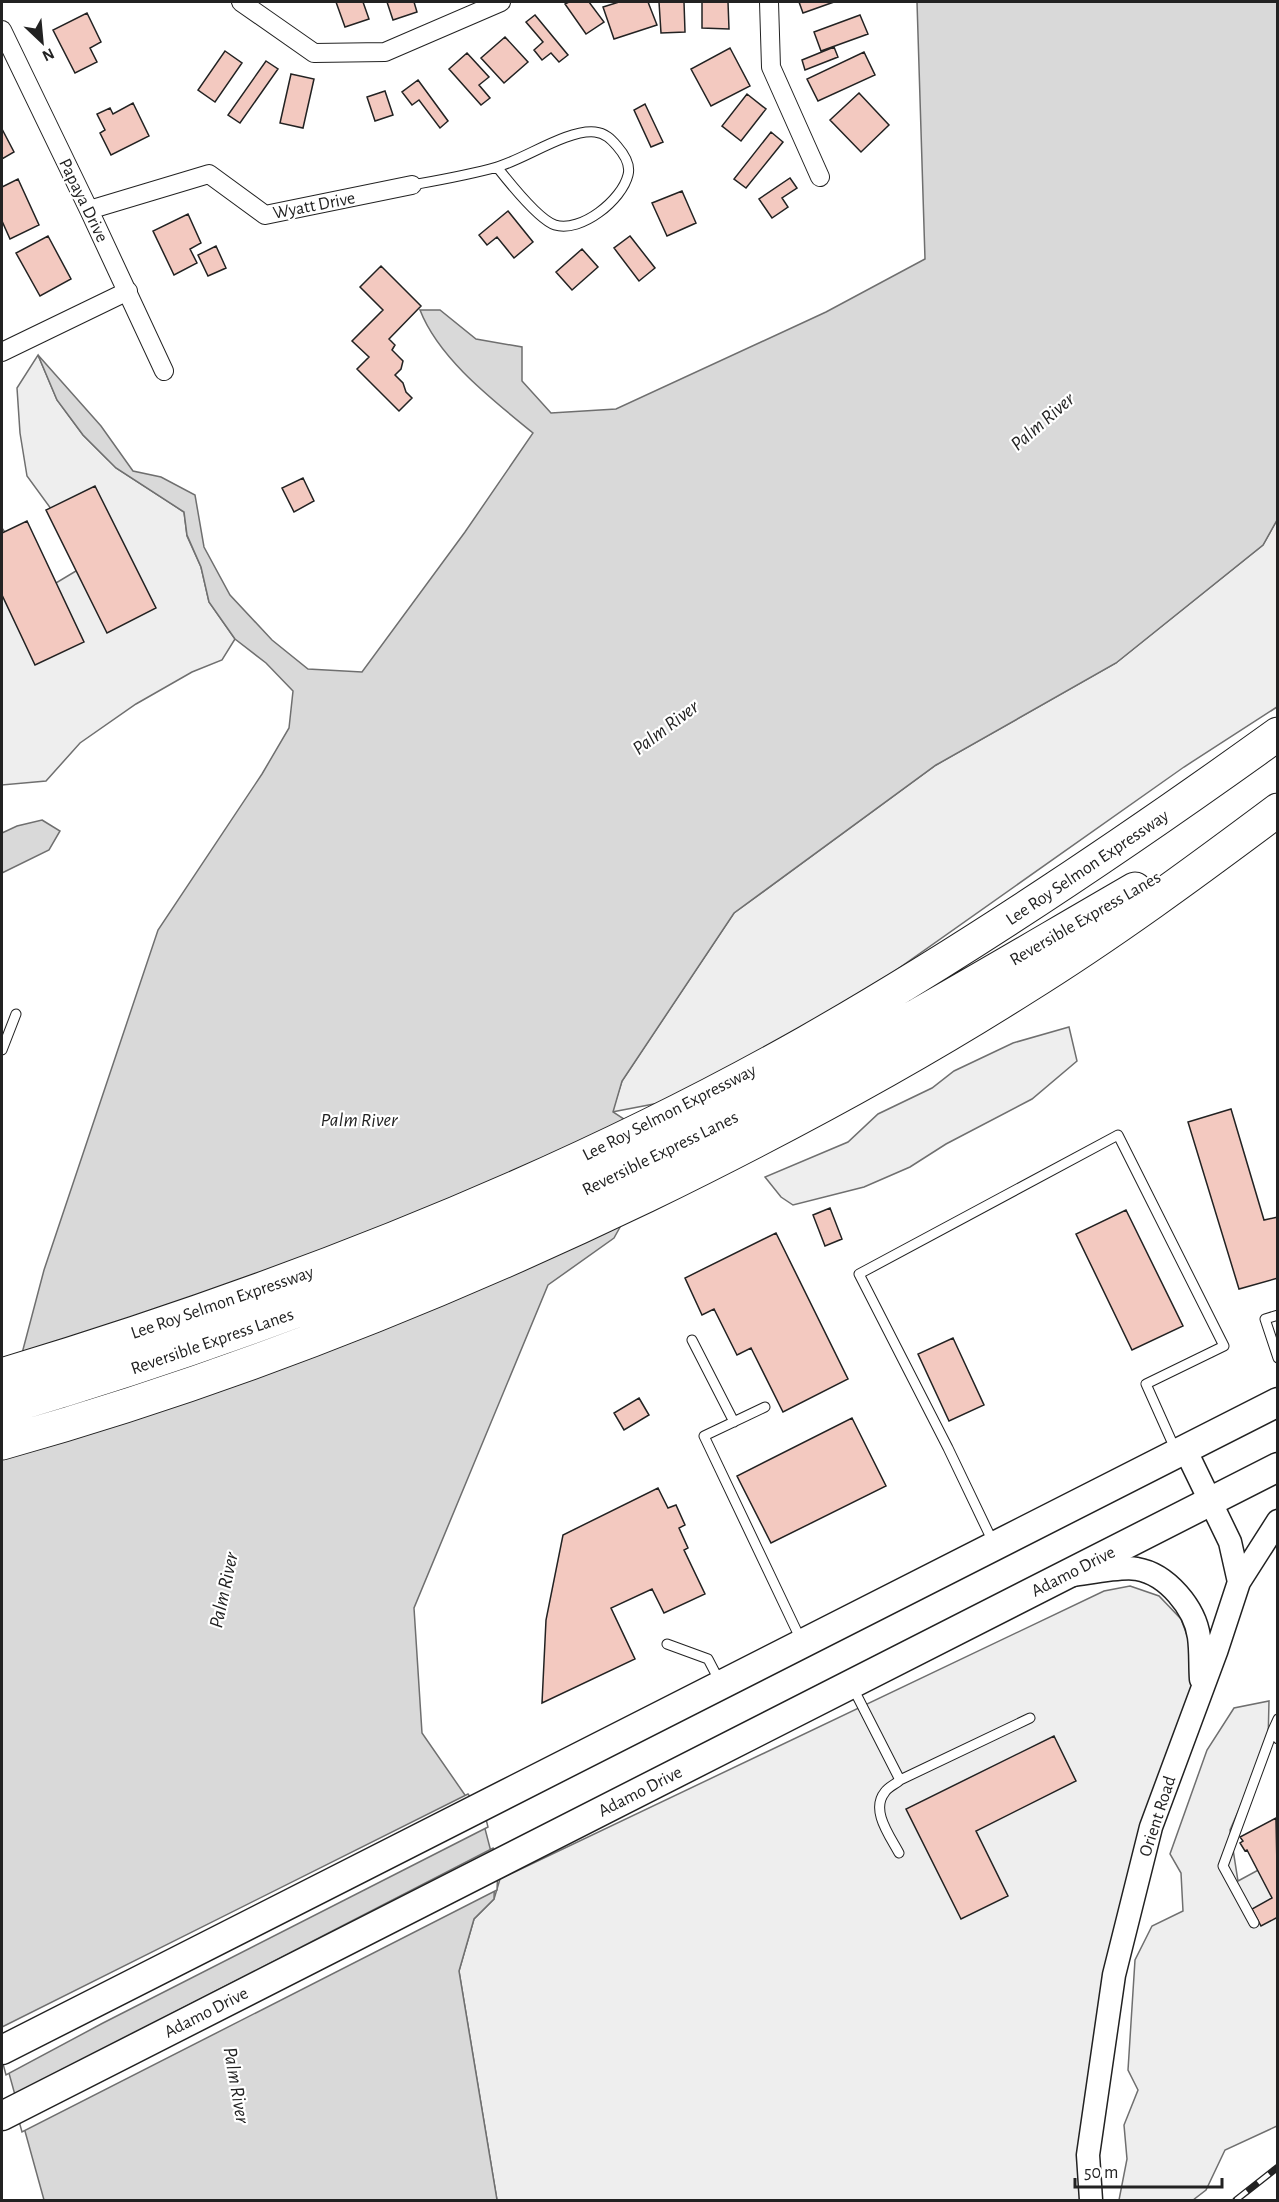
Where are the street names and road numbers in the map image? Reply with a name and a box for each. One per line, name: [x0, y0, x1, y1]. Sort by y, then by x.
street label: Papaya Drive: [55, 156, 111, 245]
street label: Wyatt Drive: [272, 189, 357, 223]
street label: Lee Roy Selmon Expressway: [1003, 806, 1172, 929]
street label: Reversible Express Lanes: [1007, 868, 1164, 969]
street label: Lee Roy Selmon Expressway: [580, 1061, 759, 1165]
street label: Reversible Express Lanes: [580, 1108, 741, 1199]
street label: Lee Roy Selmon Expressway: [129, 1263, 316, 1343]
street label: Reversible Express Lanes: [129, 1306, 296, 1378]
street label: Adamo Drive: [1029, 1543, 1118, 1601]
street label: Adamo Drive: [596, 1763, 685, 1821]
street label: Orient Road: [1136, 1774, 1179, 1859]
street label: Adamo Drive: [162, 1984, 251, 2042]

